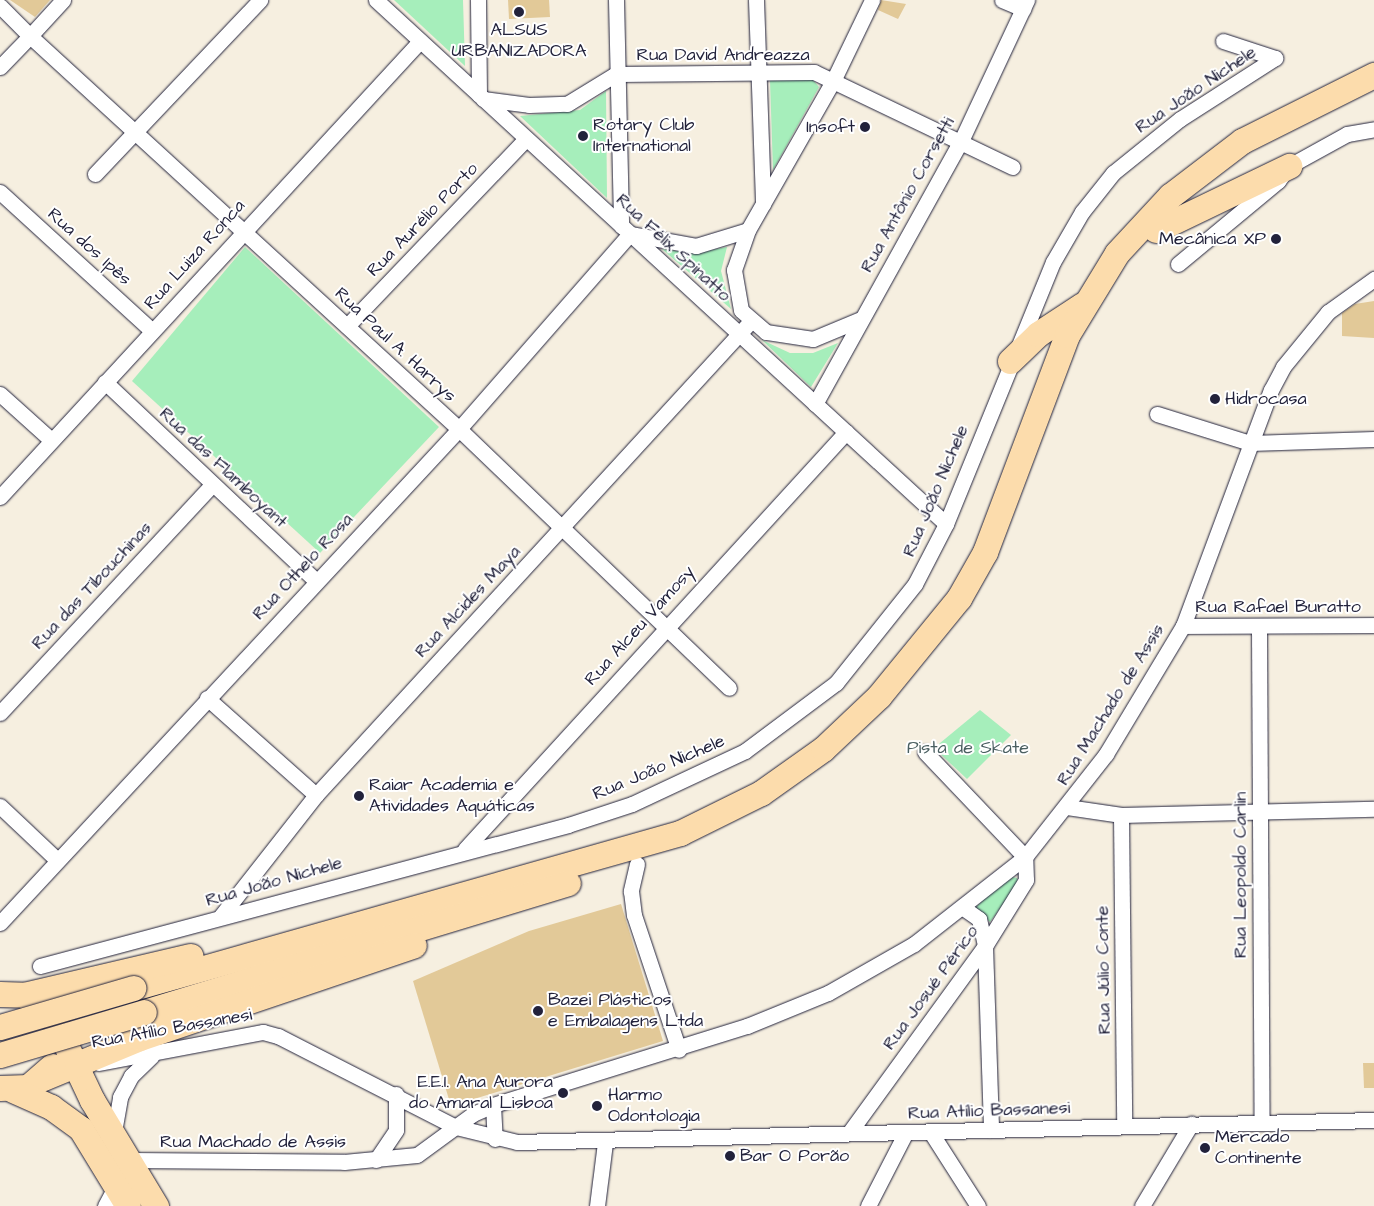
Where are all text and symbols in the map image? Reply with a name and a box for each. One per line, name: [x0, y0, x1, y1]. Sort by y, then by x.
marker: ALSUS URBANIZADORA: [513, 6, 525, 18]
place label: ALSUS URBANIZADORA: [451, 20, 587, 62]
street label: Rua João Nichele: [1131, 42, 1261, 138]
street label: Rua David Andreazza: [636, 44, 810, 66]
street label: Rua Antônio Corsetti: [856, 114, 960, 276]
place label: Rotary Club International: [593, 115, 694, 158]
place label: Insoft: [806, 116, 855, 138]
marker: Insoft: [859, 121, 871, 133]
marker: Rotary Club International: [577, 130, 589, 142]
street label: Rua Aurélio Porto: [363, 158, 483, 282]
street label: Rua Félix Spinatto: [611, 189, 735, 307]
street label: Rua Luiza Ronca: [140, 196, 250, 314]
street label: Rua dos Ipês: [43, 204, 135, 290]
place label: Mecânica XP: [1159, 228, 1266, 250]
marker: Mecânica XP: [1270, 233, 1282, 245]
street label: Rua Paul A. Harrys: [330, 283, 460, 407]
place label: Hidrocasa: [1225, 388, 1307, 410]
marker: Hidrocasa: [1209, 393, 1221, 405]
street label: Rua das Flamboyant: [155, 403, 291, 533]
street label: Rua João Nichele: [898, 422, 974, 560]
street label: Rua Othelo Rosa: [248, 509, 358, 625]
street label: Rua das Tibouchinas: [27, 518, 157, 654]
street label: Rua Alcides Maya: [411, 542, 525, 662]
street label: Rua Alceu Vamosy: [581, 562, 699, 690]
street label: Rua Rafael Buratto: [1195, 596, 1361, 618]
street label: Rua Machado de Assis: [1053, 620, 1169, 790]
street label: Rua João Nichele: [590, 730, 728, 806]
park label: Pista de Skate: [907, 737, 1029, 759]
place label: Raiar Academia e Atividades Aquáticas: [369, 775, 535, 818]
marker: Raiar Academia e Atividades Aquáticas: [353, 790, 365, 802]
street label: Rua Leopoldo Carlin: [1230, 792, 1252, 958]
street label: Rua João Nichele: [203, 852, 345, 912]
street label: Rua Júlio Conte: [1092, 905, 1116, 1035]
street label: Rua Josué Périco: [879, 922, 983, 1054]
place label: Bazei Plásticos e Embalagens Ltda: [548, 990, 703, 1032]
street label: Rua Atílio Bassanesi: [90, 1004, 254, 1054]
marker: Bazei Plásticos e Embalagens Ltda: [532, 1005, 544, 1017]
place label: E.E.I. Ana Aurora do Amaral Lisboa: [409, 1072, 553, 1114]
place label: Harmo Odontologia: [608, 1085, 700, 1128]
marker: E.E.I. Ana Aurora do Amaral Lisboa: [557, 1087, 569, 1099]
street label: Rua Atílio Bassanesi: [907, 1097, 1071, 1125]
marker: Harmo Odontologia: [590, 1099, 604, 1113]
place label: Mercado Continente: [1215, 1127, 1302, 1170]
street label: Rua Machado de Assis: [160, 1131, 346, 1153]
marker: Mercado Continente: [1199, 1142, 1211, 1154]
place label: Bar O Porão: [740, 1145, 849, 1167]
marker: Bar O Porão: [724, 1150, 736, 1162]

